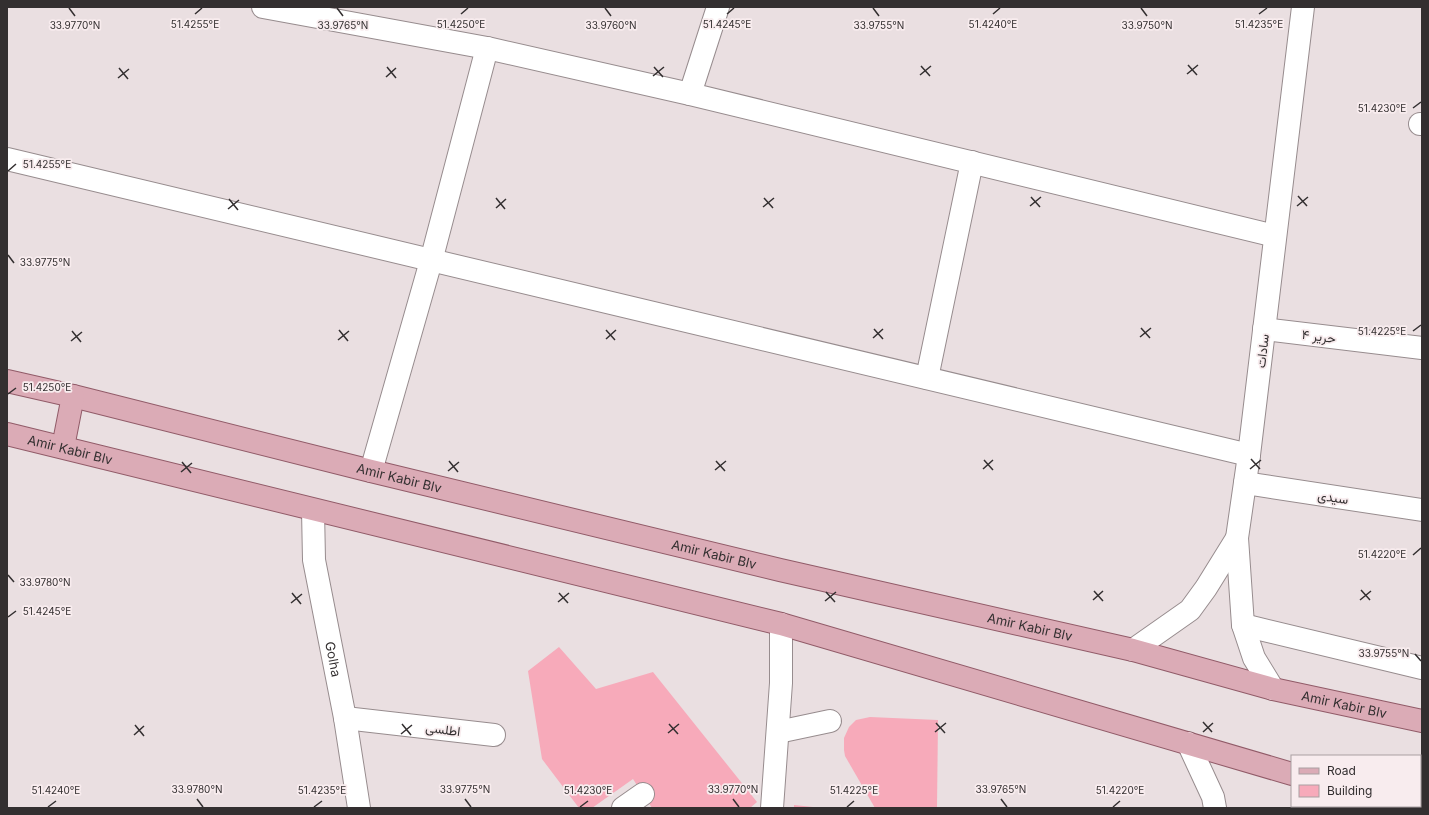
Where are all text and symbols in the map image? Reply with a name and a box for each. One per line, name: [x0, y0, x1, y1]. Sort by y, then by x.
text: 51.4255°E: [171, 18, 219, 30]
text: 51.4250°E: [437, 18, 485, 30]
text: 51.4245°E: [703, 18, 751, 30]
text: 51.4240°E: [969, 18, 1017, 30]
text: 51.4235°E: [1235, 18, 1283, 30]
text: 33.9770°N: [50, 19, 100, 31]
text: 33.9765°N: [318, 19, 368, 31]
text: 33.9760°N: [585, 19, 637, 31]
text: 33.9755°N: [854, 19, 904, 31]
text: 33.9750°N: [1122, 19, 1173, 31]
text: 51.4230°E: [1358, 102, 1406, 114]
text: 51.4255°E: [23, 158, 71, 170]
text: 33.9775°N: [20, 256, 70, 268]
text: 51.4225°E: [1358, 325, 1406, 337]
street label: حریر ۴: [1301, 326, 1337, 347]
street label: سادات: [1252, 333, 1272, 369]
text: 51.4250°E: [23, 381, 71, 393]
street label: Amir Kabir Blv: [26, 431, 114, 468]
street label: Amir Kabir Blv: [355, 460, 443, 496]
street label: سیدی: [1316, 487, 1349, 508]
street label: Amir Kabir Blv: [670, 536, 758, 572]
text: 51.4220°E: [1358, 548, 1406, 560]
text: 33.9780°N: [19, 576, 71, 588]
text: 51.4245°E: [23, 605, 71, 617]
street label: Amir Kabir Blv: [986, 609, 1074, 644]
street label: Golha: [322, 640, 345, 678]
text: 33.9755°N: [1359, 647, 1409, 659]
street label: Amir Kabir Blv: [1300, 687, 1388, 721]
street label: اطلسی: [425, 719, 461, 740]
legend: [1291, 755, 1421, 807]
text: Road: [1327, 763, 1356, 778]
text: 33.9780°N: [171, 783, 223, 795]
text: 33.9775°N: [440, 783, 490, 795]
text: 33.9770°N: [708, 783, 758, 795]
text: 33.9765°N: [976, 783, 1026, 795]
text: Building: [1327, 783, 1372, 798]
text: 51.4240°E: [32, 784, 80, 796]
text: 51.4235°E: [298, 784, 346, 796]
text: 51.4230°E: [564, 784, 612, 796]
text: 51.4225°E: [830, 784, 878, 796]
text: 51.4220°E: [1096, 784, 1144, 796]

